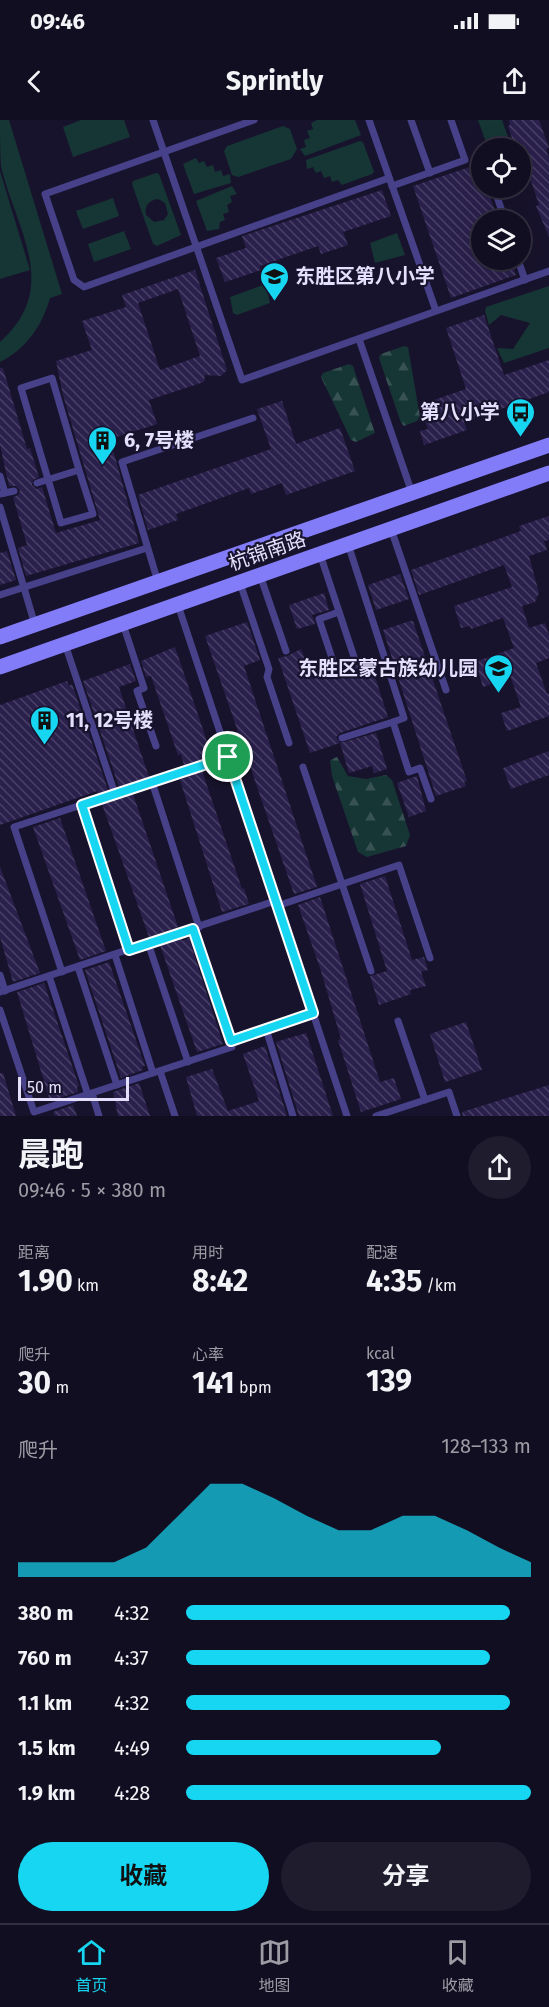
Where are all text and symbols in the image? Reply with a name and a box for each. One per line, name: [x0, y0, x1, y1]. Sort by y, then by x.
text: 09:46: [30, 8, 85, 35]
icon: back: [18, 65, 51, 98]
text: Sprintly: [226, 65, 323, 97]
icon: share: [498, 65, 531, 98]
map controls: [471, 138, 531, 270]
button: locate: [471, 138, 531, 198]
button: layers: [471, 210, 531, 270]
school or university icon: 东胜区第八小学: [258, 260, 290, 302]
place label: 东胜区第八小学: [295, 264, 435, 288]
bus stop icon: 第八小学: [505, 396, 537, 438]
place label: 第八小学: [420, 400, 500, 424]
building icon: 6, 7号楼: [87, 424, 119, 466]
place label: 6, 7号楼: [124, 428, 194, 452]
street label: 杭锦南路: [225, 527, 309, 575]
school or university icon: 东胜区蒙古族幼儿园: [483, 652, 515, 694]
place label: 东胜区蒙古族幼儿园: [298, 656, 478, 680]
building icon: 11, 12号楼: [29, 704, 61, 746]
place label: 11, 12号楼: [66, 708, 153, 732]
pin: [202, 731, 253, 782]
icon: arrive: [211, 740, 244, 773]
scale bar: [18, 1074, 129, 1102]
text: 50 m: [27, 1078, 62, 1097]
text: 晨跑: [18, 1135, 84, 1175]
button: share: [468, 1136, 531, 1199]
text: 09:46 · 5 × 380 m: [18, 1178, 166, 1202]
text: 距离: [18, 1243, 50, 1262]
text: 用时: [192, 1243, 224, 1262]
text: 配速: [366, 1243, 398, 1262]
text: 1.90: [18, 1263, 73, 1299]
text: 8:42: [192, 1263, 248, 1299]
text: 4:35: [366, 1263, 422, 1299]
text: km: [73, 1276, 99, 1295]
text: /km: [422, 1276, 457, 1295]
text: kcal: [366, 1344, 395, 1363]
text: 爬升: [18, 1345, 50, 1364]
text: 心率: [192, 1345, 224, 1364]
text: 139: [366, 1363, 412, 1399]
text: 30: [18, 1365, 51, 1401]
text: 141: [192, 1365, 235, 1401]
text: m: [51, 1378, 69, 1397]
text: bpm: [235, 1378, 272, 1397]
text: 128–133 m: [441, 1434, 531, 1458]
text: 爬升: [18, 1438, 58, 1462]
text: 380 m: [18, 1601, 73, 1625]
text: 4:32: [114, 1601, 149, 1625]
text: 760 m: [18, 1646, 72, 1670]
text: 4:37: [114, 1646, 148, 1670]
text: 1.1 km: [18, 1691, 72, 1715]
text: 4:32: [114, 1691, 149, 1715]
text: 1.5 km: [18, 1736, 76, 1760]
text: 4:49: [114, 1736, 150, 1760]
text: 1.9 km: [18, 1781, 76, 1805]
text: 4:28: [114, 1781, 150, 1805]
button: 收藏: [18, 1842, 269, 1911]
button: 分享: [281, 1842, 531, 1911]
tab: 首页: [75, 1936, 108, 1996]
tab: 地图: [258, 1936, 291, 1996]
tab: 收藏: [441, 1936, 474, 1996]

